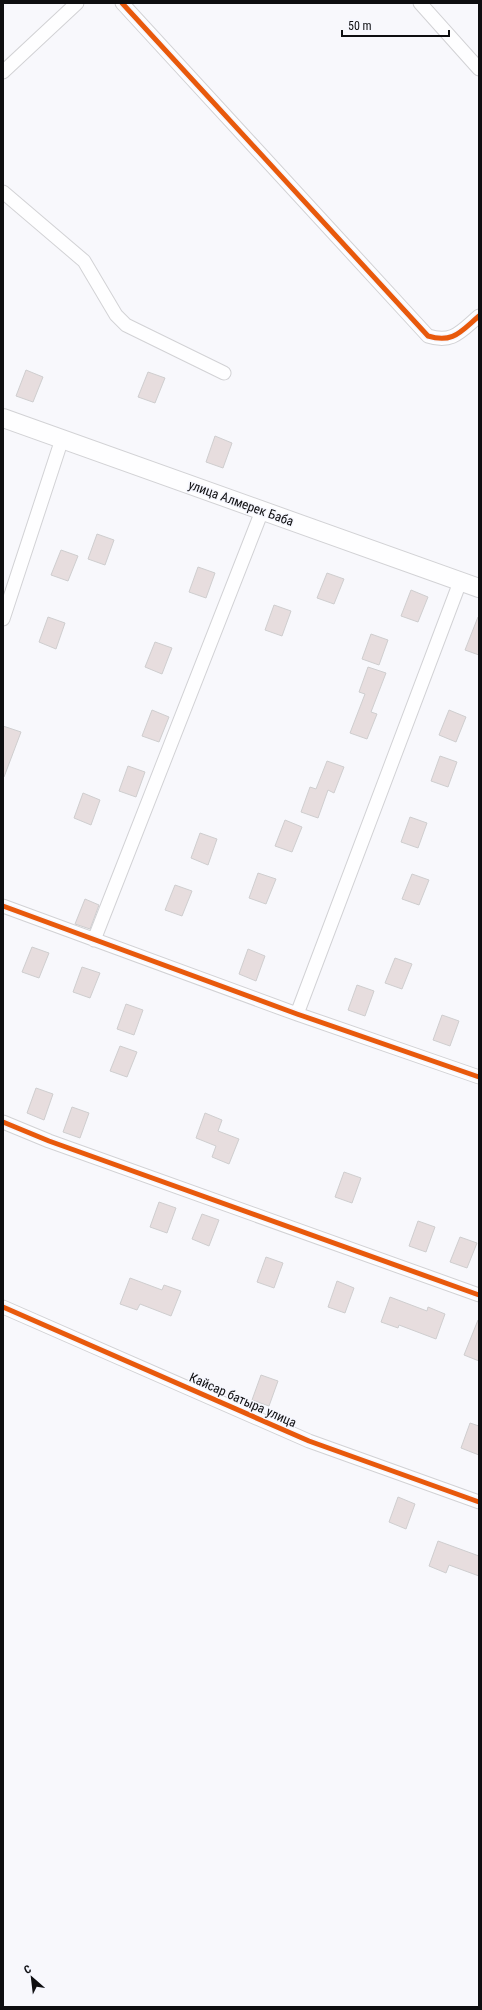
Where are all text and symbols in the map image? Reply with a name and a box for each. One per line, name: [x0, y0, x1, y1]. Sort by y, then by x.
scale bar: [342, 12, 449, 38]
text: 50 m: [348, 19, 372, 33]
street label: улица Алмерек Баба: [186, 477, 296, 529]
street label: Кайсар батыра улица: [187, 1370, 299, 1430]
north arrow: [12, 1958, 52, 1998]
text: С: [22, 1962, 33, 1977]

